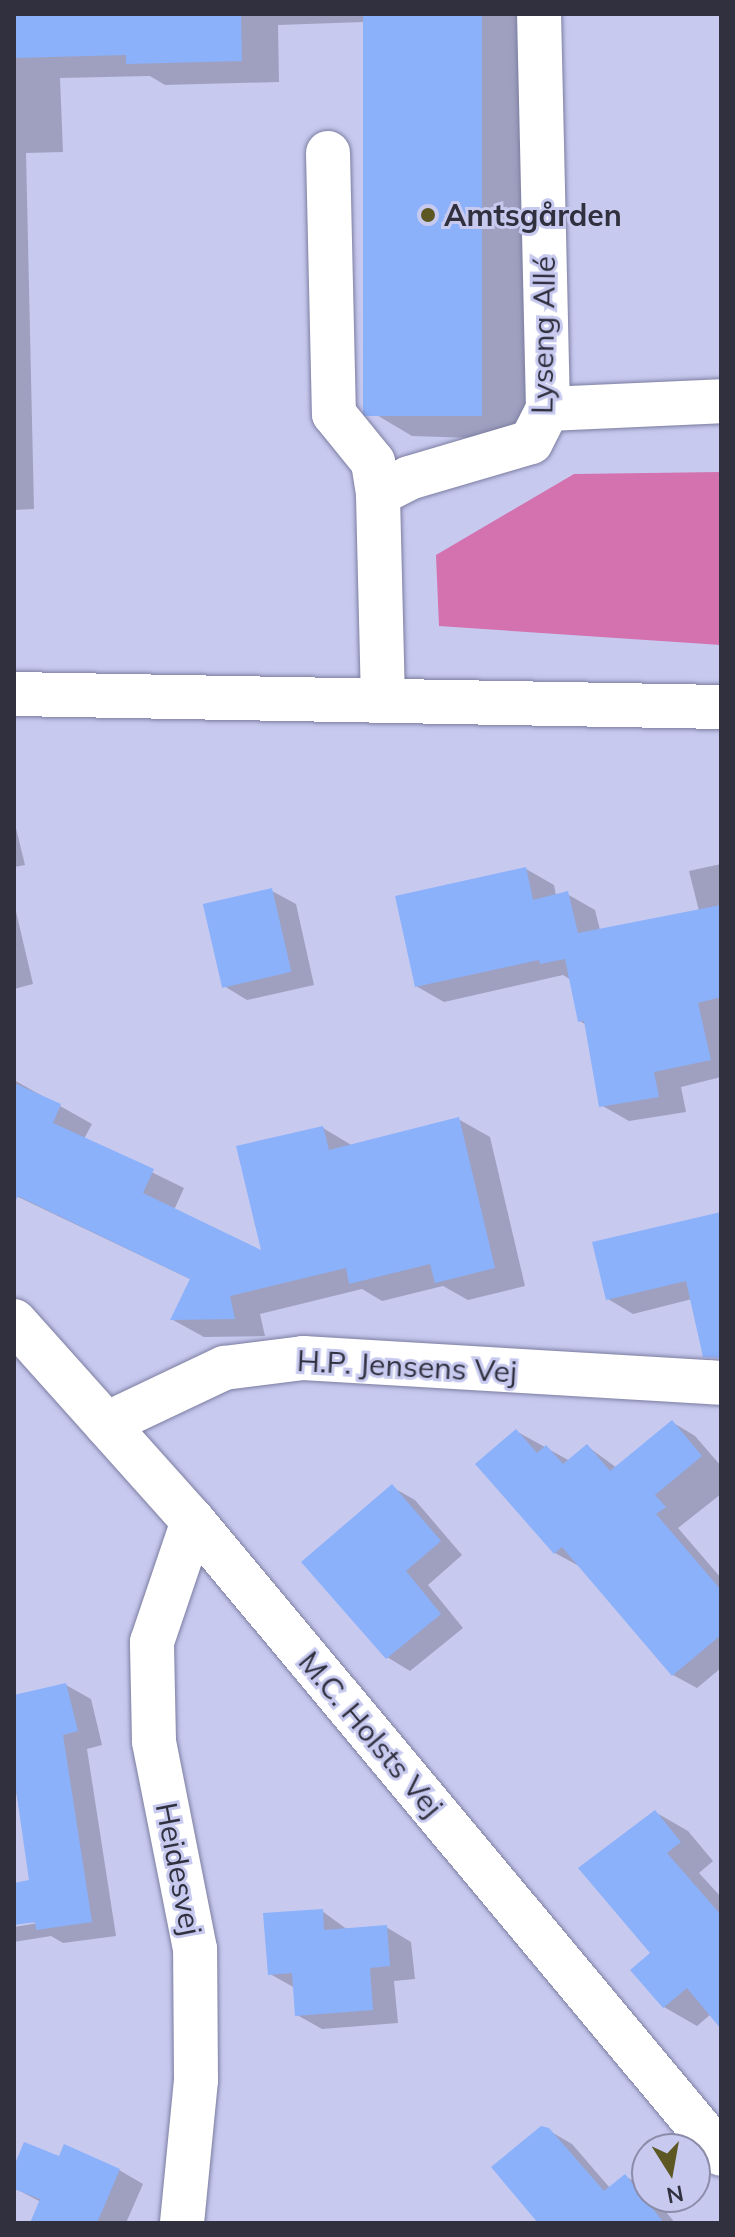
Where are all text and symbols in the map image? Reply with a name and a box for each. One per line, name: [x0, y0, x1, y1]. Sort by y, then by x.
place label: Amtsgården: [444, 197, 622, 233]
marker: Amtsgården: [419, 206, 437, 224]
street label: Lyseng Allé: [524, 256, 562, 414]
street label: H.P. Jensens Vej: [296, 1342, 518, 1390]
street label: M.C. Holsts Vej: [291, 1644, 451, 1824]
street label: Heidesvej: [148, 1800, 210, 1938]
north arrow: [631, 2133, 711, 2213]
text: N: [664, 2179, 686, 2210]

